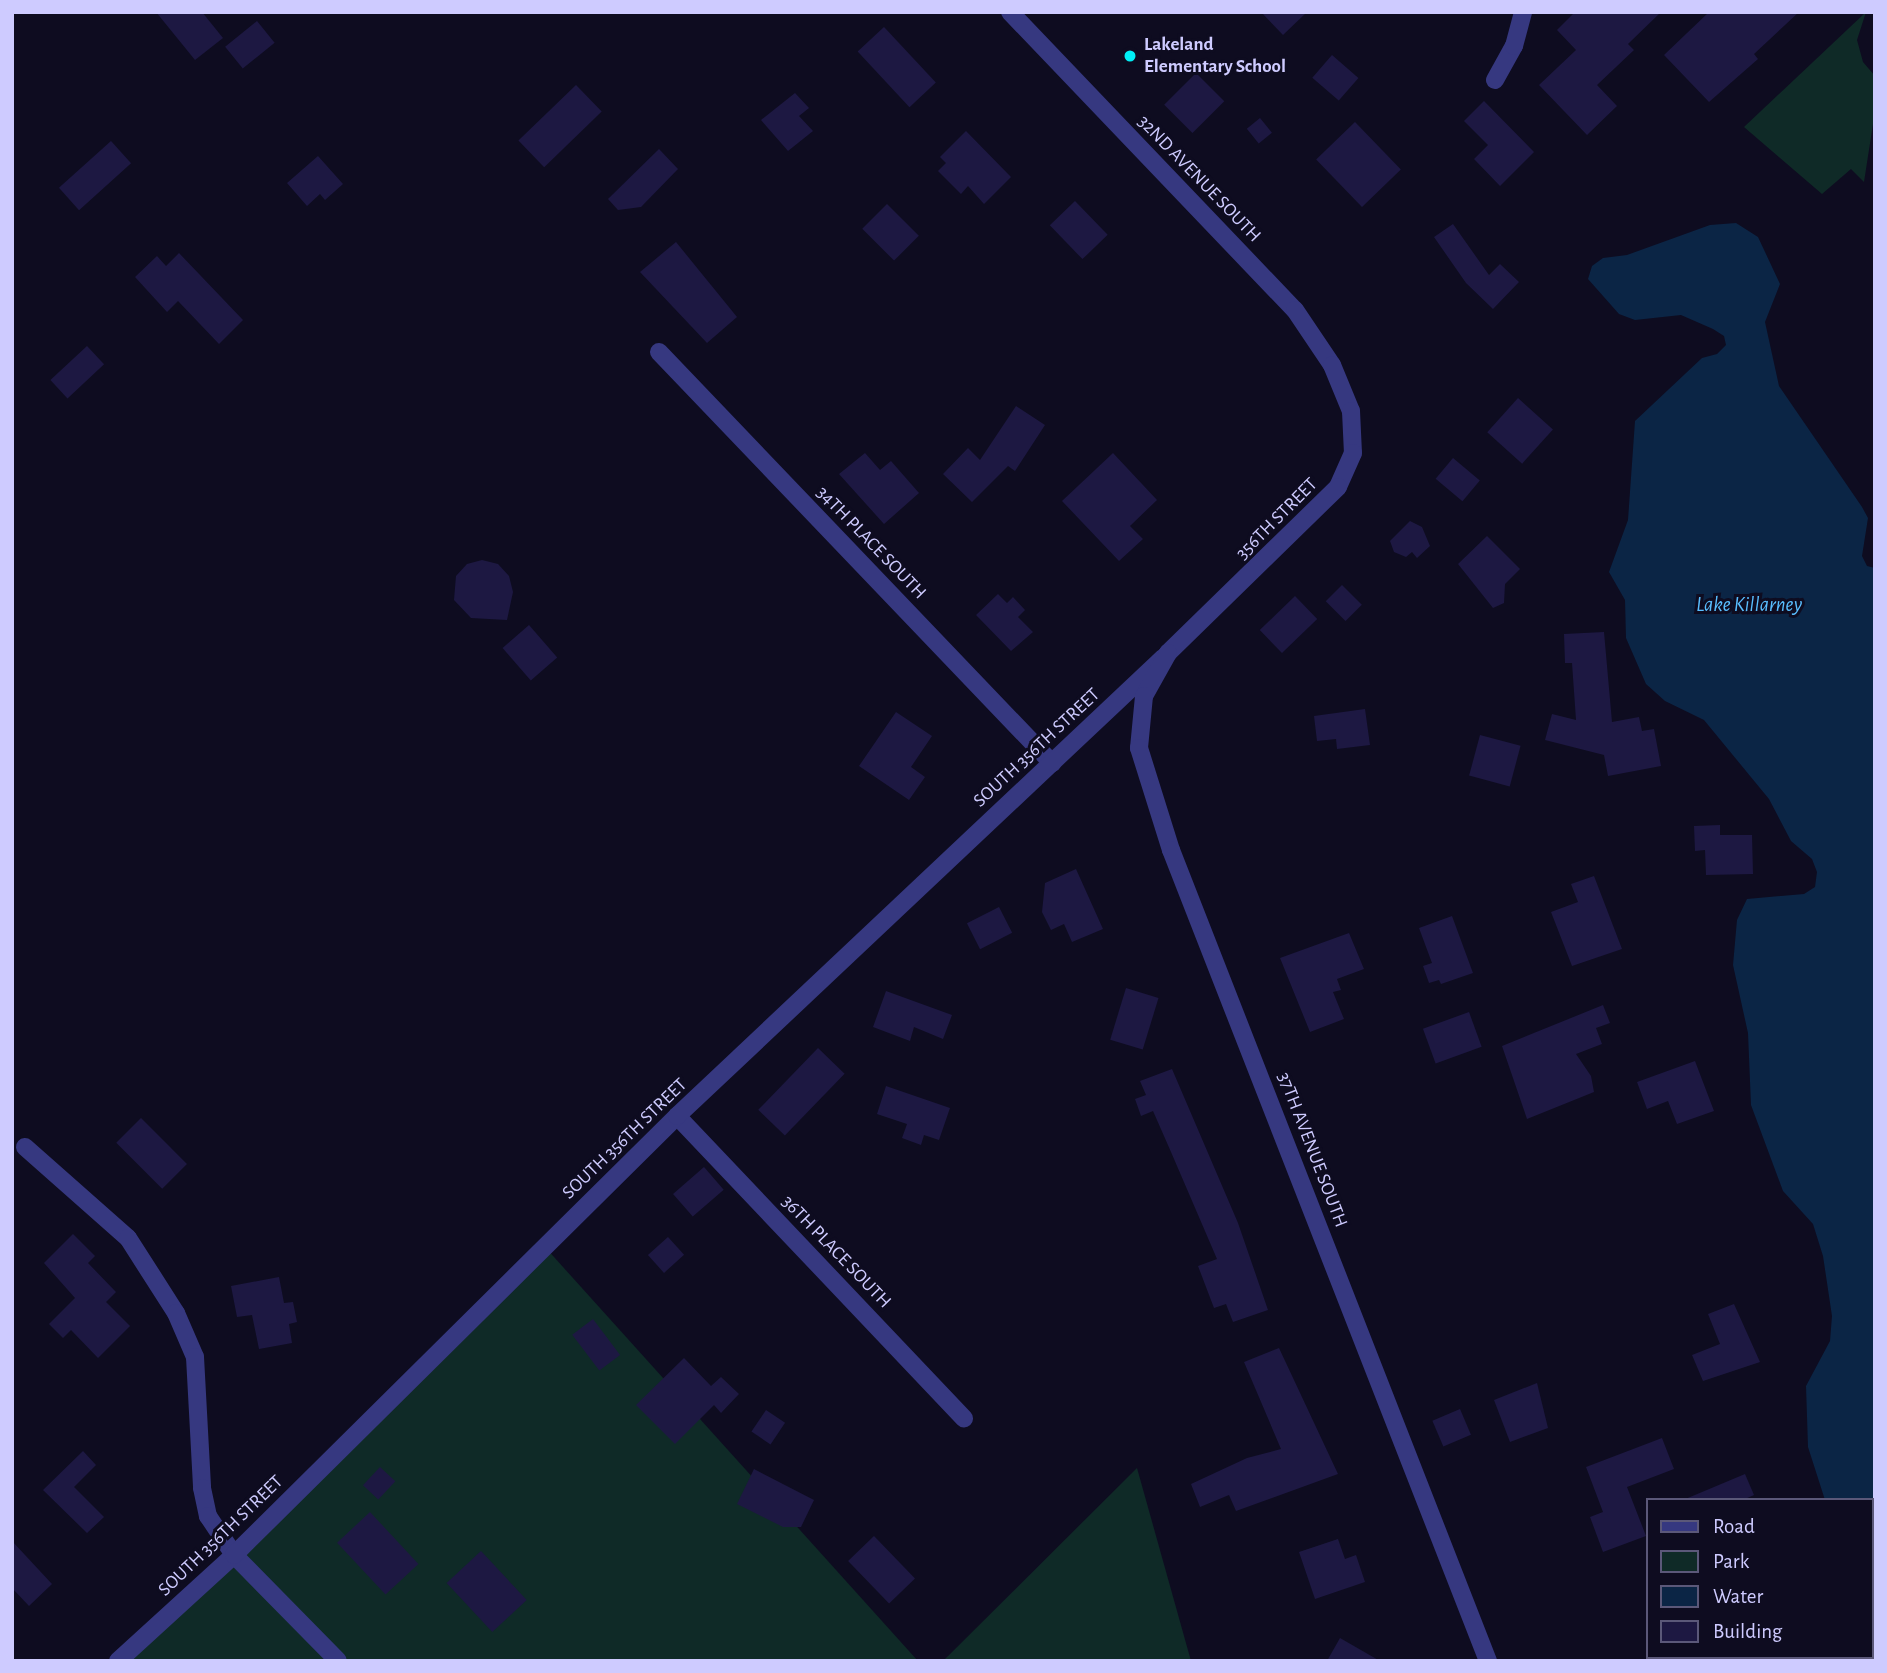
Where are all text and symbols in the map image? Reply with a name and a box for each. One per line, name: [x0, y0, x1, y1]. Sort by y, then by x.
place label: Lakeland Elementary School: [1144, 34, 1286, 78]
marker: Lakeland Elementary School: [1122, 48, 1138, 64]
street label: 32ND AVENUE SOUTH: [1133, 111, 1265, 247]
street label: 356TH STREET: [1231, 473, 1323, 565]
street label: 34TH PLACE SOUTH: [811, 482, 931, 604]
water label: Lake Killarney: [1696, 592, 1802, 618]
street label: SOUTH 356TH STREET: [969, 684, 1105, 812]
street label: 37TH AVENUE SOUTH: [1272, 1069, 1352, 1231]
street label: SOUTH 356TH STREET: [558, 1074, 692, 1204]
street label: 36TH PLACE SOUTH: [776, 1191, 896, 1313]
street label: SOUTH 356TH STREET: [154, 1471, 288, 1601]
legend: [1646, 1498, 1873, 1659]
text: Road: [1713, 1516, 1755, 1537]
text: Park: [1713, 1551, 1749, 1572]
text: Water: [1713, 1586, 1763, 1607]
text: Building: [1713, 1621, 1782, 1642]

